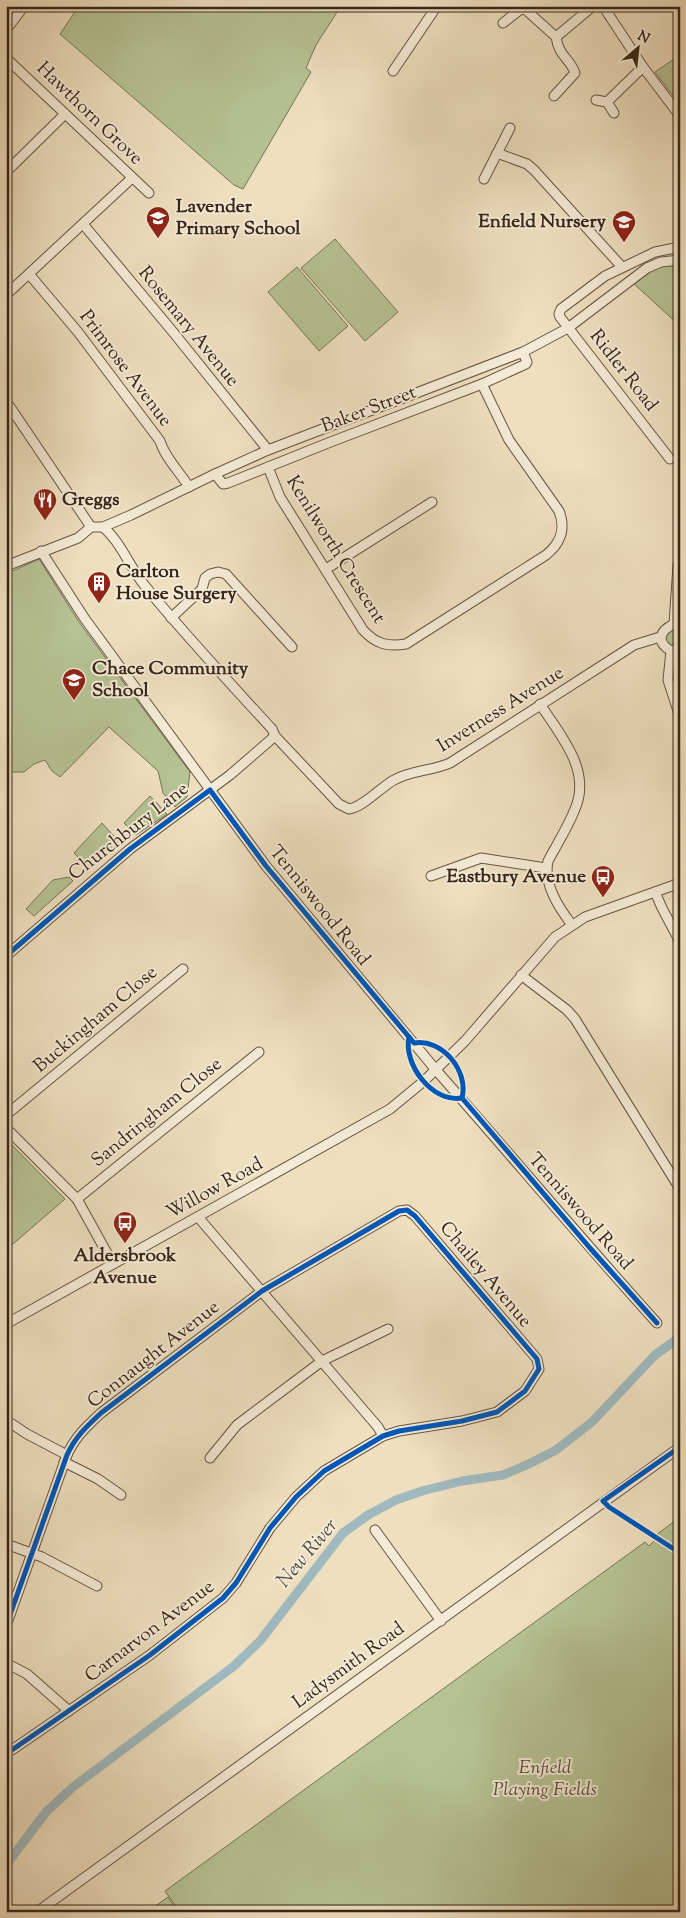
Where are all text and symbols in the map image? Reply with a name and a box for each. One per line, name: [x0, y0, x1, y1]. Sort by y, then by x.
north arrow: [614, 22, 664, 72]
text: N: [634, 27, 653, 50]
street label: Hawthorn Grove: [30, 56, 148, 172]
place label: Lavender Primary School: [176, 194, 301, 243]
school or university icon: Lavender Primary School: [145, 205, 171, 239]
place label: Enfield Nursery: [478, 209, 607, 236]
school or university icon: Enfield Nursery: [611, 209, 637, 243]
street label: Rosemary Avenue: [131, 261, 245, 393]
street label: Primrose Avenue: [72, 305, 178, 433]
street label: Ridler Road: [582, 324, 664, 418]
street label: Baker Street: [318, 379, 421, 440]
street label: Kenilworth Crescent: [279, 471, 392, 630]
restaurant icon: Greggs: [32, 487, 58, 521]
place label: Greggs: [62, 487, 120, 514]
place label: Carlton House Surgery: [116, 559, 237, 608]
building icon: Carlton House Surgery: [86, 570, 112, 604]
place label: Chace Community School: [92, 656, 249, 705]
street label: Inverness Avenue: [433, 660, 570, 760]
school or university icon: Chace Community School: [61, 667, 87, 701]
street label: Churchbury Lane: [63, 776, 195, 888]
street label: Tenniswood Road: [262, 840, 376, 972]
place label: Eastbury Avenue: [447, 864, 586, 891]
bus stop icon: Eastbury Avenue: [590, 864, 616, 898]
street label: Buckingham Close: [28, 960, 164, 1080]
street label: Sandringham Close: [86, 1052, 228, 1174]
street label: Tenniswood Road: [521, 1147, 639, 1277]
street label: Willow Road: [162, 1151, 268, 1227]
bus stop icon: Aldersbrook Avenue: [112, 1210, 138, 1244]
street label: Chailey Avenue: [432, 1216, 538, 1334]
place label: Aldersbrook Avenue: [74, 1243, 177, 1292]
street label: Connaught Avenue: [82, 1295, 226, 1415]
water label: New River: [270, 1513, 346, 1595]
street label: Carnarvon Avenue: [80, 1574, 221, 1690]
street label: Ladysmith Road: [287, 1616, 411, 1716]
park label: Enfield Playing Fields: [493, 1755, 597, 1804]

